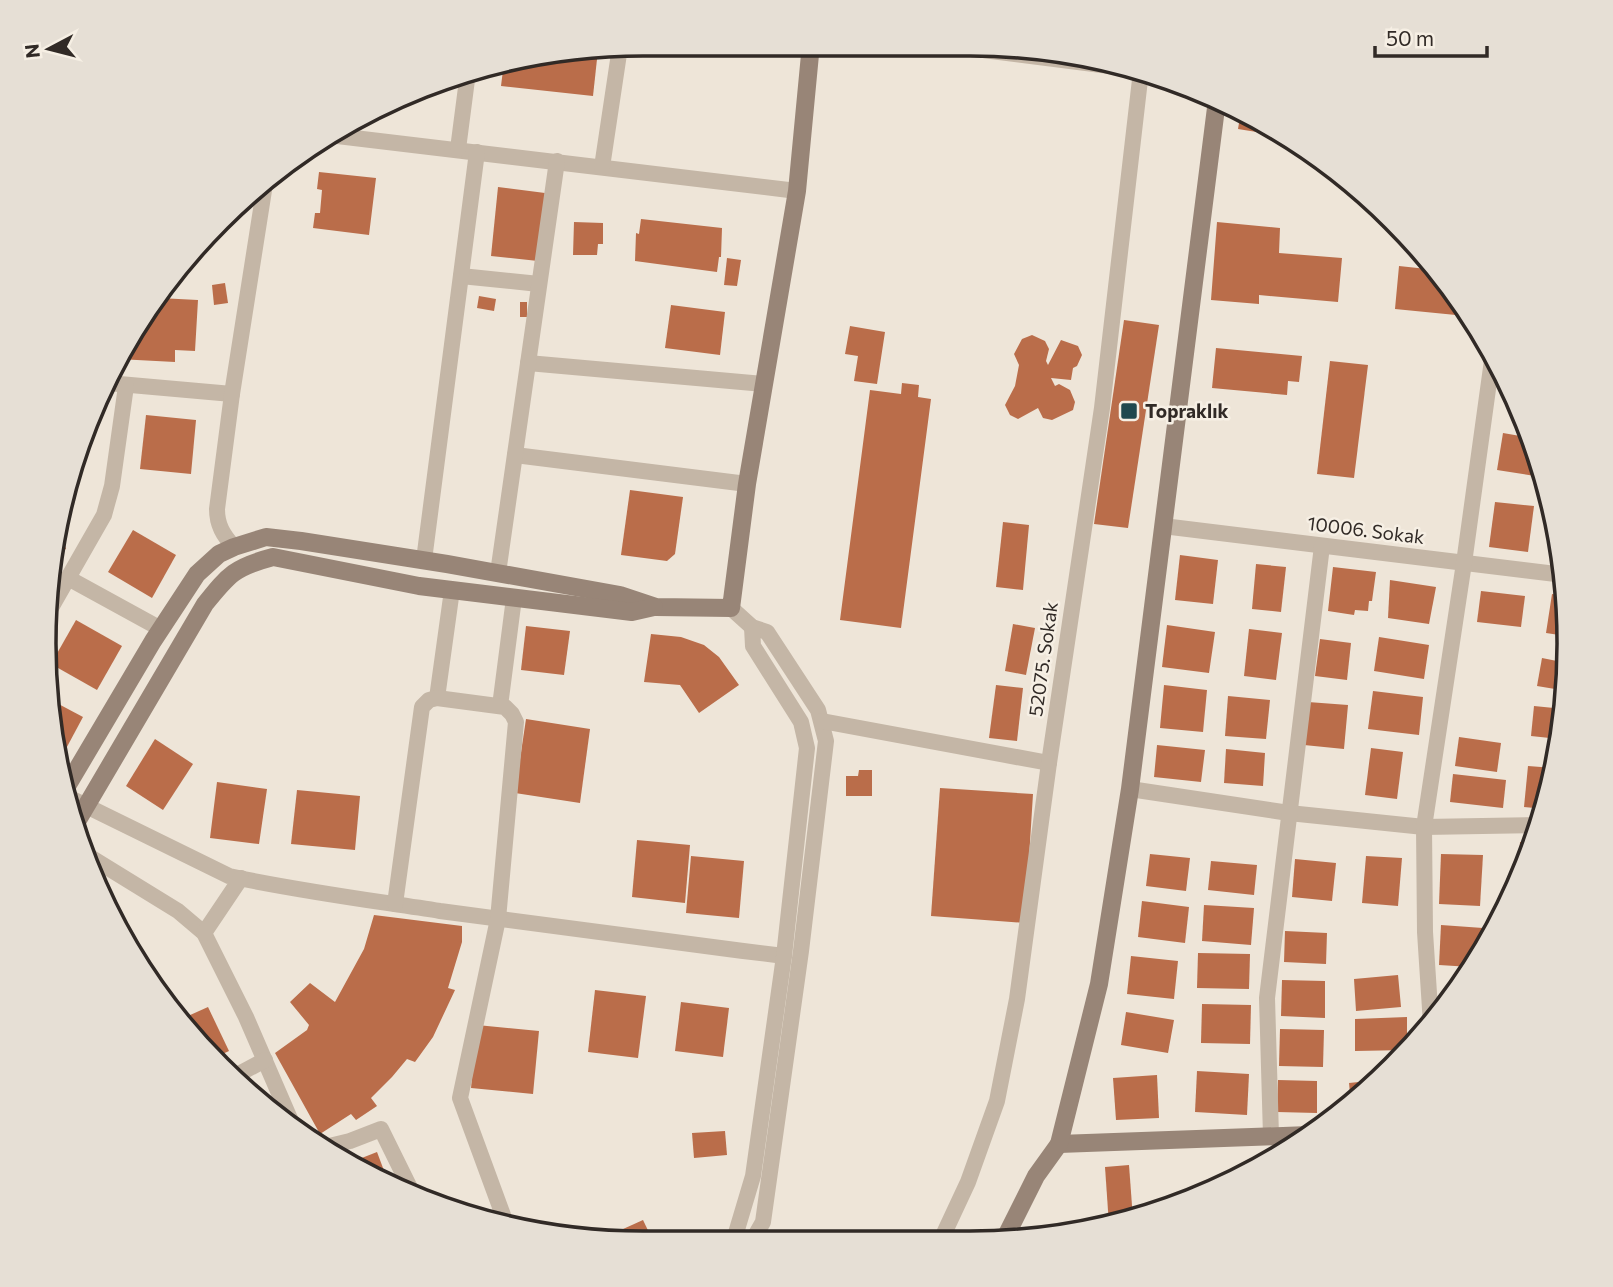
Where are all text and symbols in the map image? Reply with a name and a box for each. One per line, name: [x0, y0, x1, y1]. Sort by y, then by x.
north arrow: [14, 14, 84, 84]
scale bar: [1375, 14, 1487, 58]
text: 50 m: [1386, 25, 1434, 50]
text: N: [19, 43, 44, 60]
place label: Topraklık: [1145, 399, 1228, 422]
marker: Topraklık: [1119, 401, 1139, 421]
street label: 10006. Sokak: [1306, 511, 1426, 548]
street label: 52075. Sokak: [1023, 600, 1062, 718]

